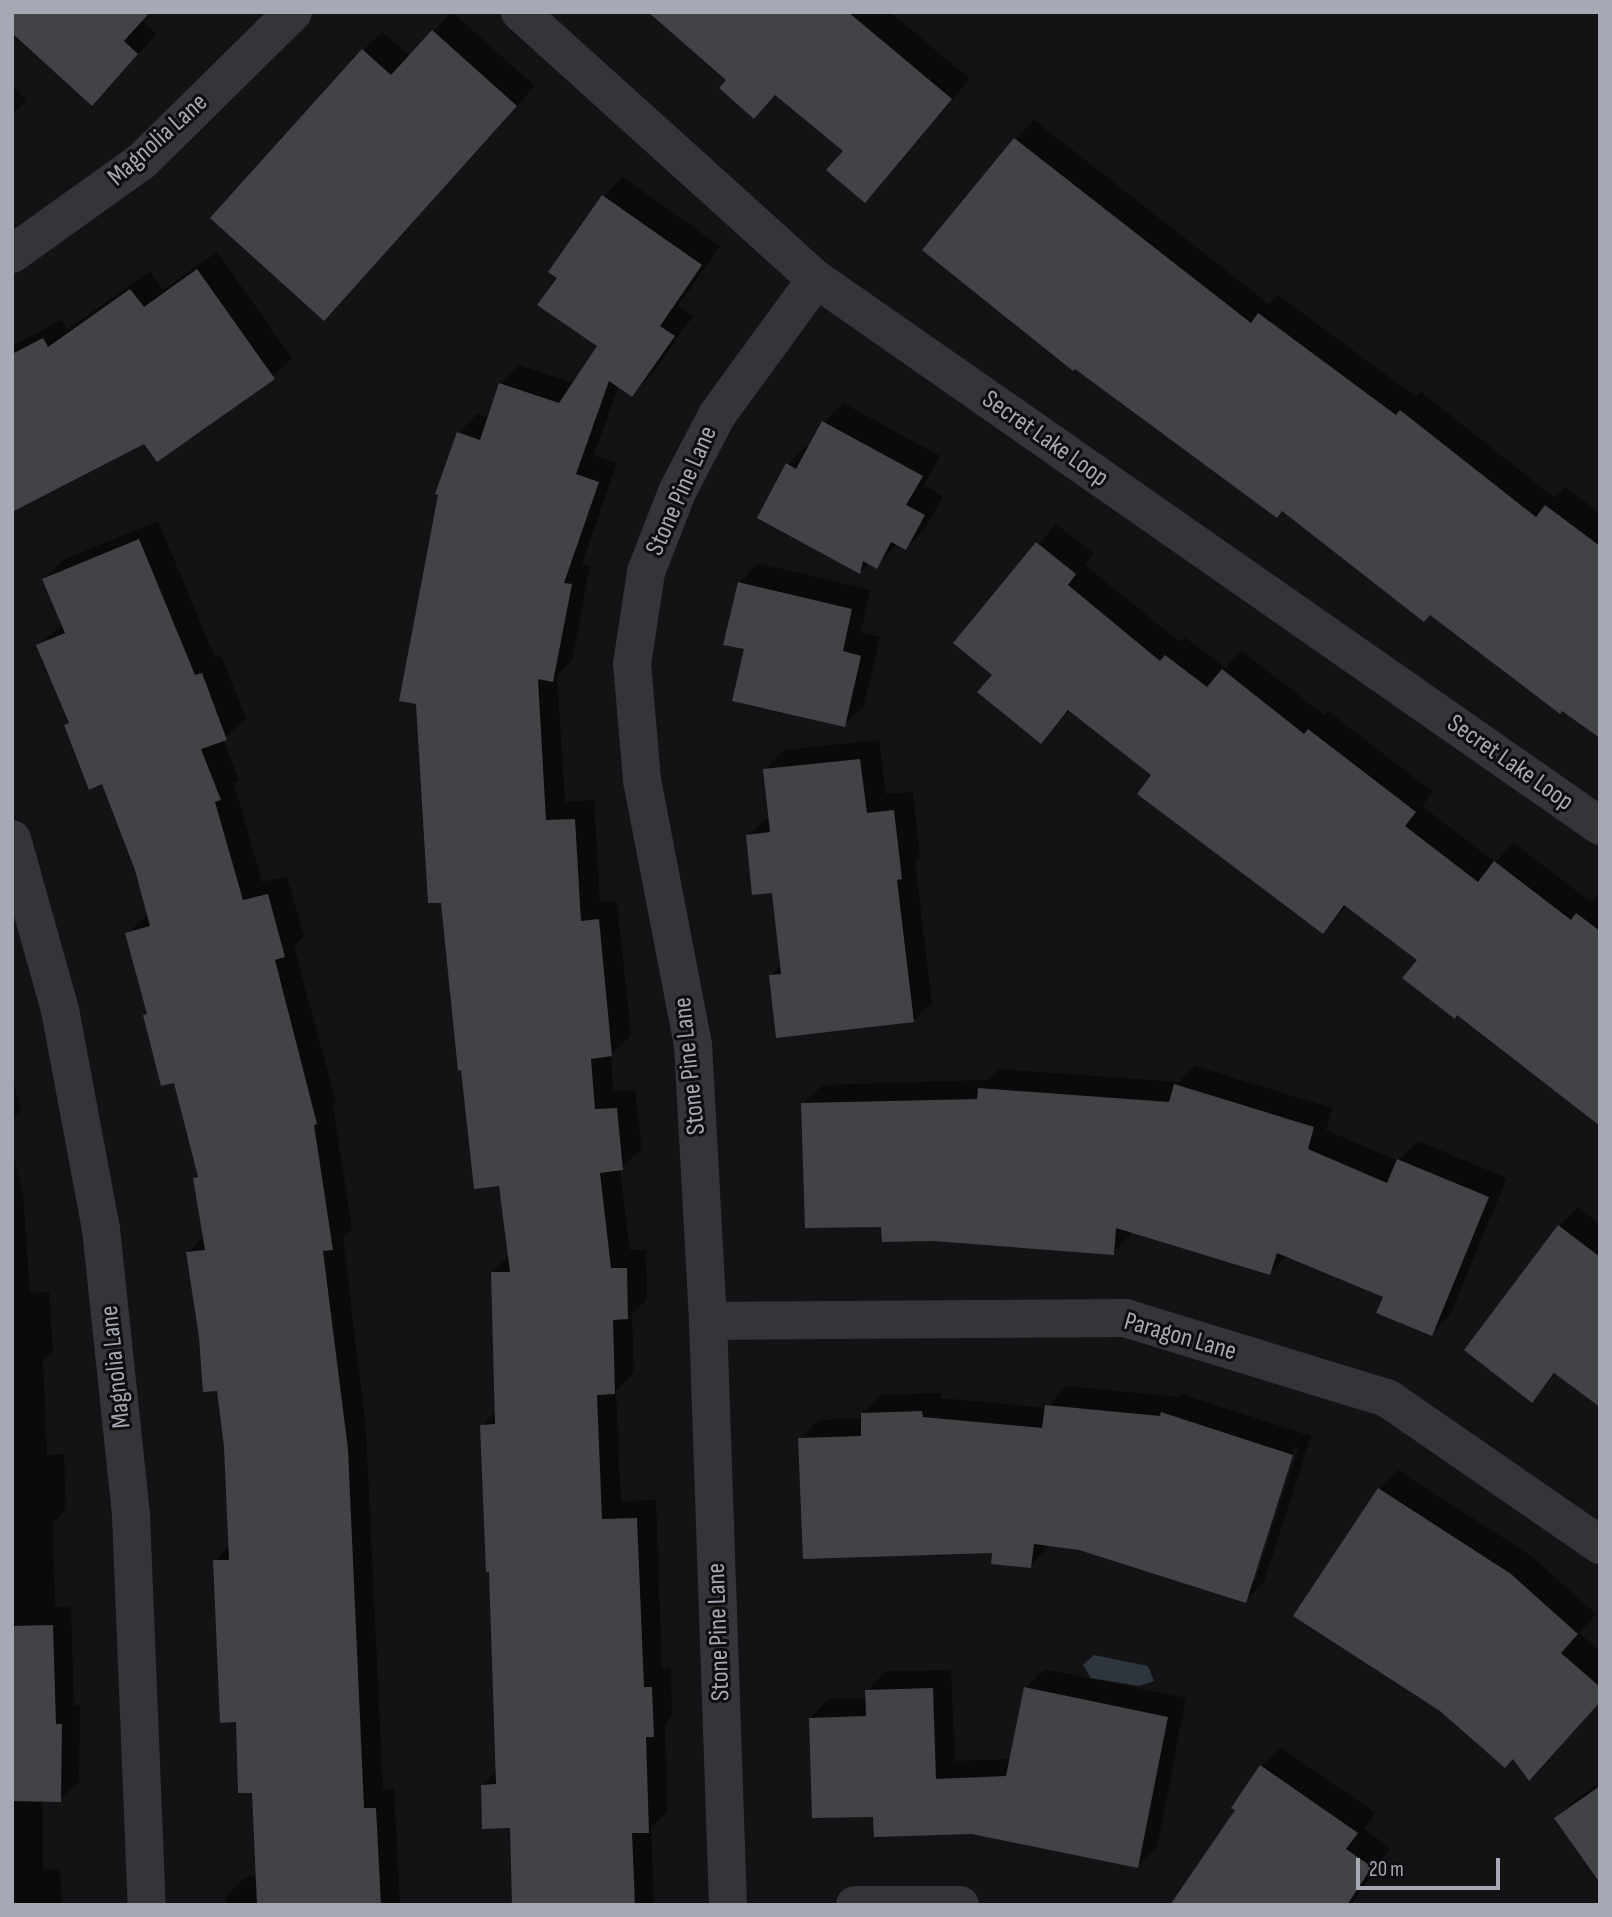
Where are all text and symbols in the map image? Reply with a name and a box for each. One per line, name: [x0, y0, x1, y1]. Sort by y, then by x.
street label: Magnolia Lane: [102, 87, 214, 193]
street label: Secret Lake Loop: [976, 384, 1114, 494]
street label: Stone Pine Lane: [640, 422, 724, 560]
street label: Secret Lake Loop: [1441, 708, 1579, 818]
street label: Stone Pine Lane: [667, 996, 713, 1136]
street label: Magnolia Lane: [94, 1304, 138, 1430]
street label: Paragon Lane: [1120, 1306, 1240, 1368]
street label: Stone Pine Lane: [701, 1562, 737, 1702]
scale bar: [1360, 1843, 1504, 1887]
text: 20 m: [1369, 1857, 1404, 1882]

